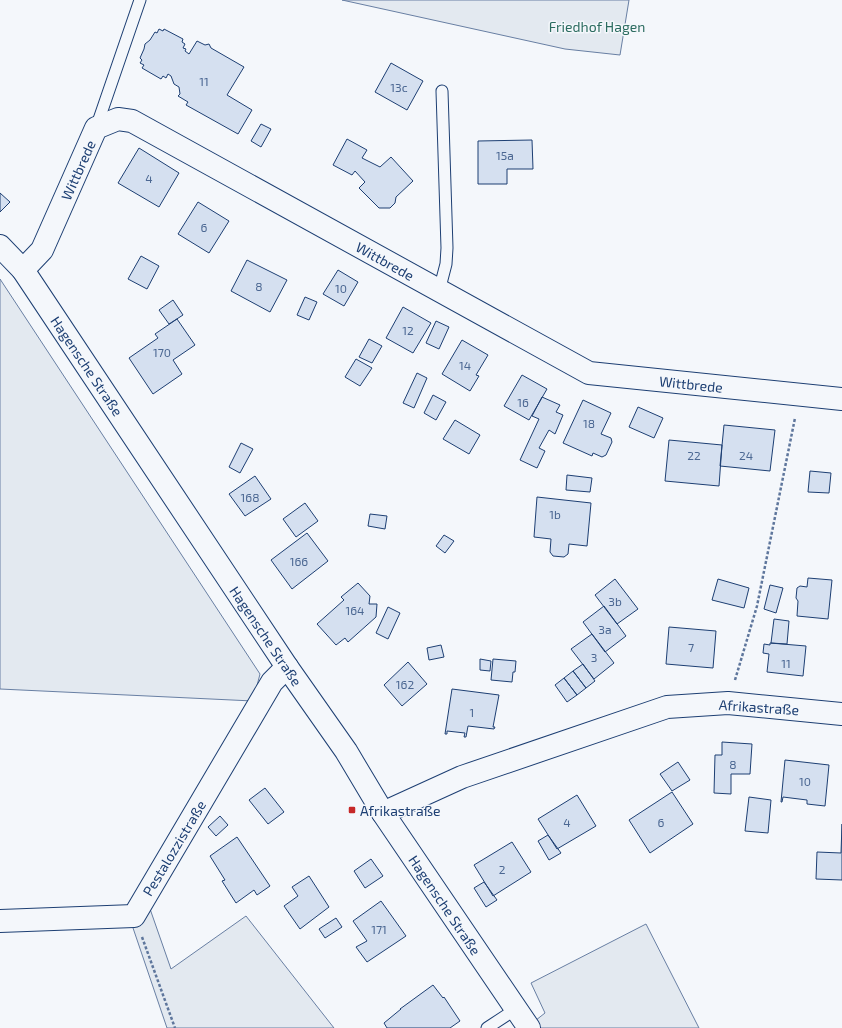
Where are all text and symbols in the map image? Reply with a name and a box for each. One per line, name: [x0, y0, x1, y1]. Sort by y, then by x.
park label: Friedhof Hagen: [549, 18, 645, 35]
house number: 11: [199, 74, 209, 88]
house number: 13c: [390, 80, 408, 94]
street label: Wittbrede: [57, 137, 99, 203]
house number: 15a: [496, 148, 514, 162]
house number: 4: [145, 171, 153, 185]
house number: 6: [201, 220, 208, 234]
street label: Wittbrede: [353, 238, 417, 284]
house number: 8: [255, 279, 263, 293]
house number: 10: [335, 281, 347, 295]
street label: Hagensche Straße: [47, 313, 127, 419]
house number: 12: [402, 323, 414, 337]
house number: 170: [153, 345, 171, 359]
house number: 14: [459, 358, 471, 372]
street label: Wittbrede: [658, 372, 724, 396]
house number: 16: [517, 395, 529, 409]
house number: 18: [583, 416, 595, 430]
house number: 22: [687, 448, 701, 462]
house number: 24: [739, 448, 753, 462]
house number: 168: [241, 490, 259, 504]
house number: 1b: [549, 507, 561, 521]
house number: 166: [290, 554, 308, 568]
street label: Hagensche Straße: [226, 583, 306, 689]
house number: 3b: [608, 594, 622, 608]
house number: 164: [345, 603, 365, 617]
house number: 3a: [598, 622, 612, 636]
house number: 7: [688, 640, 694, 654]
house number: 3: [591, 650, 597, 664]
house number: 11: [781, 656, 791, 670]
house number: 162: [396, 677, 414, 691]
street label: Afrikastraße: [718, 696, 800, 718]
house number: 1: [470, 705, 474, 719]
house number: 8: [729, 757, 737, 771]
house number: 10: [799, 774, 811, 788]
street label: Pestalozzistraße: [139, 797, 209, 899]
place label: Afrikastraße: [360, 802, 441, 819]
marker: Afrikastraße: [347, 805, 357, 815]
house number: 4: [563, 815, 571, 829]
house number: 6: [658, 815, 665, 829]
street label: Hagensche Straße: [405, 852, 485, 958]
house number: 2: [499, 862, 506, 876]
house number: 171: [371, 922, 387, 936]

